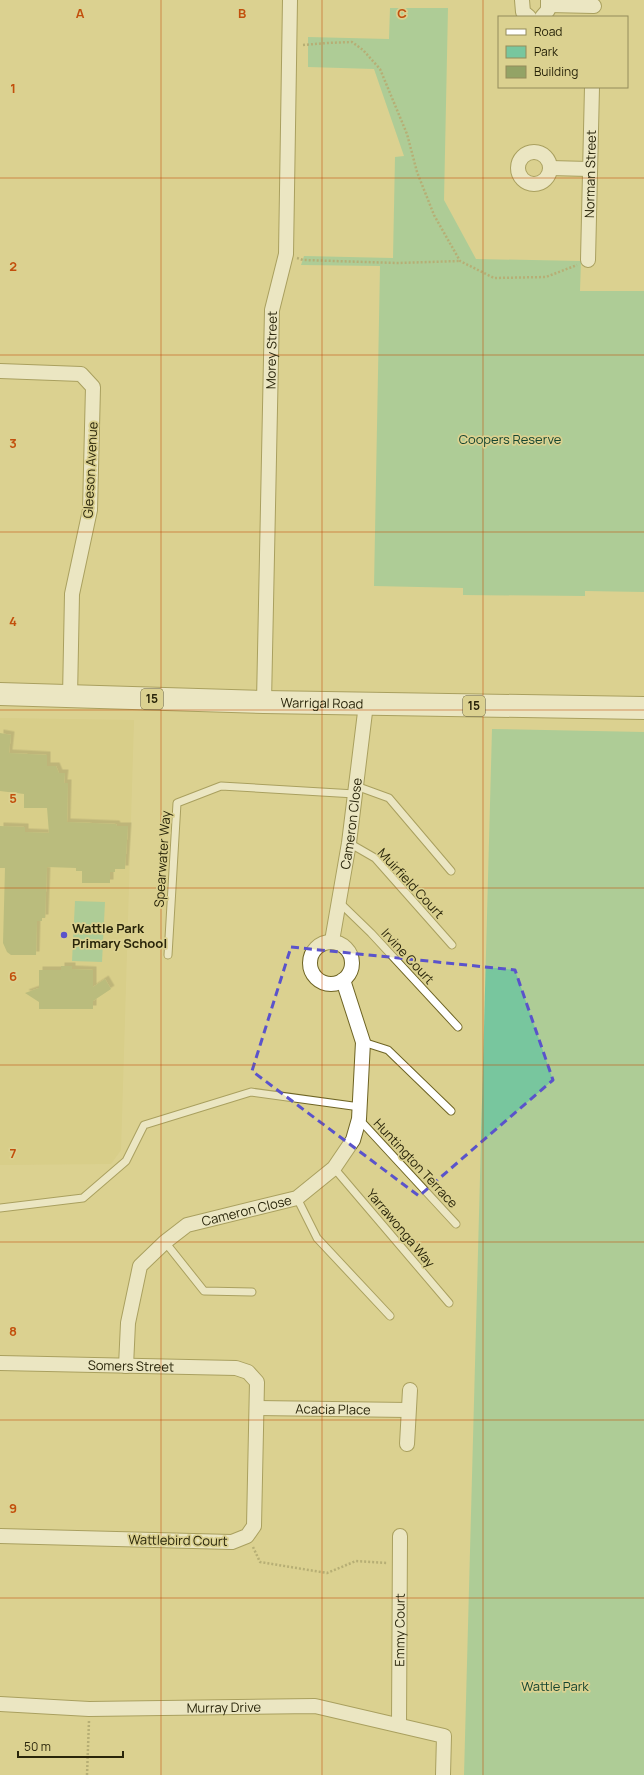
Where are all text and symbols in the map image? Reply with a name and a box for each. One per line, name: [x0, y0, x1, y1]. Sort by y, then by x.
text: A: [76, 4, 85, 22]
text: B: [238, 4, 246, 22]
text: C: [397, 4, 407, 22]
legend: [498, 16, 628, 88]
text: Road: [534, 23, 562, 40]
text: Park: [534, 43, 559, 60]
text: Building: [534, 63, 578, 80]
text: 1: [10, 79, 16, 97]
street label: Norman Street: [580, 130, 600, 218]
text: 2: [9, 257, 17, 275]
street label: Morey Street: [261, 311, 281, 389]
street label: Gleeson Avenue: [78, 421, 102, 519]
park label: Coopers Reserve: [459, 430, 562, 448]
text: 3: [9, 434, 17, 452]
text: 4: [9, 612, 17, 630]
road number: 15: [141, 689, 163, 709]
street label: Warrigal Road: [280, 693, 363, 713]
road number: 15: [463, 696, 485, 716]
street label: Cameron Close: [336, 776, 366, 871]
text: 5: [9, 789, 17, 807]
street label: Spearwater Way: [150, 810, 174, 908]
street label: Muirfield Court: [374, 844, 448, 922]
place label: Wattle Park Primary School: [72, 919, 167, 952]
street label: Irvine Court: [378, 924, 438, 988]
marker: Wattle Park Primary School: [59, 930, 69, 940]
text: 6: [9, 967, 17, 985]
street label: Huntington Terrace: [370, 1114, 462, 1212]
text: 7: [10, 1144, 17, 1162]
street label: Yarrawonga Way: [363, 1185, 439, 1271]
street label: Cameron Close: [200, 1191, 294, 1230]
text: 8: [9, 1322, 17, 1340]
street label: Somers Street: [88, 1356, 174, 1376]
street label: Acacia Place: [295, 1400, 371, 1419]
text: 9: [9, 1499, 17, 1517]
street label: Wattlebird Court: [128, 1530, 228, 1550]
street label: Emmy Court: [390, 1593, 409, 1667]
park label: Wattle Park: [521, 1677, 589, 1695]
street label: Murray Drive: [186, 1698, 262, 1717]
scale bar: [18, 1733, 123, 1759]
text: 50 m: [24, 1738, 51, 1755]

